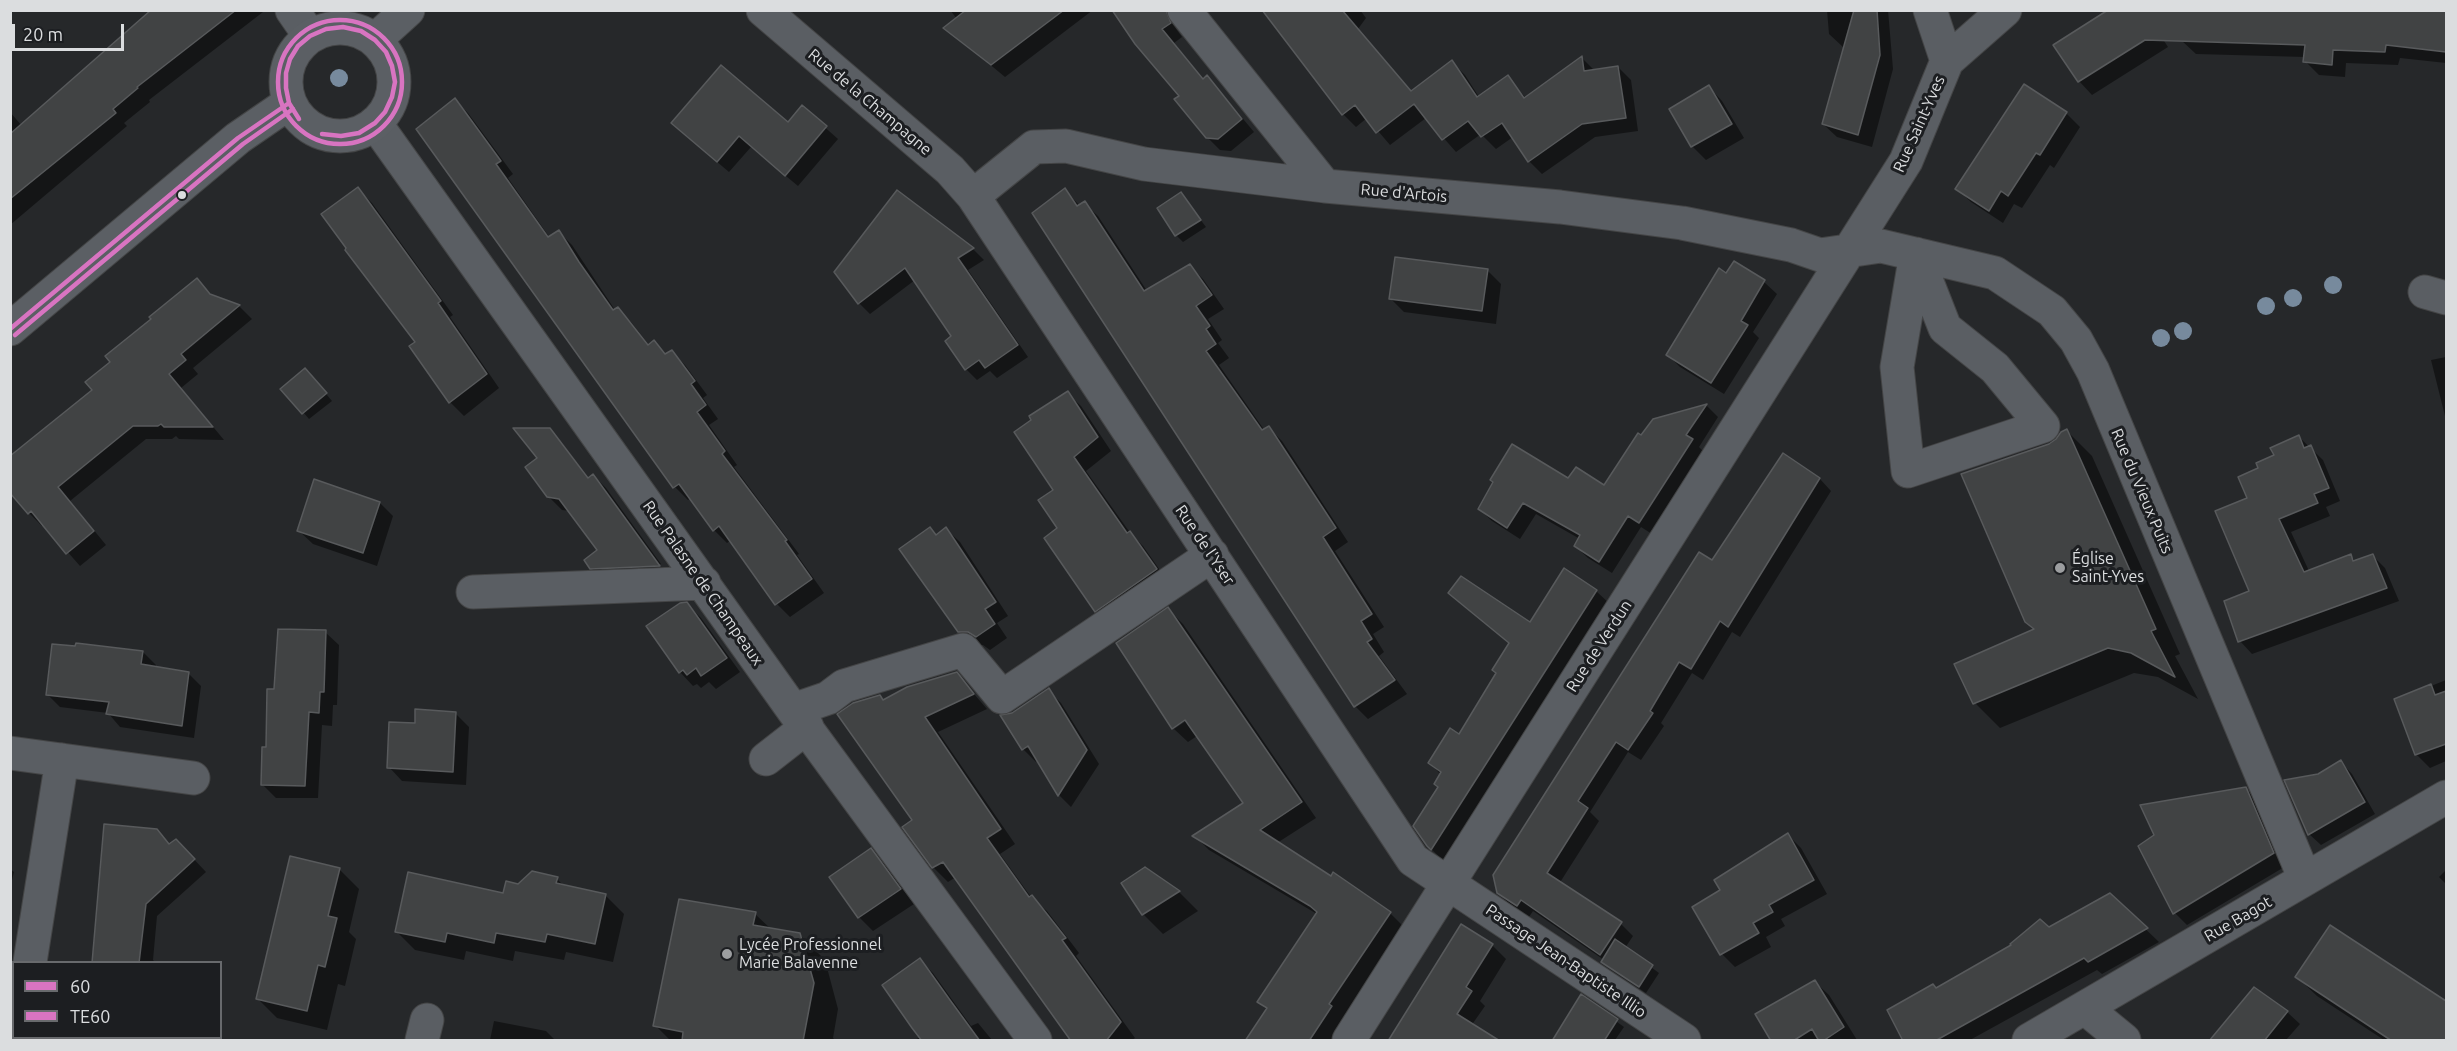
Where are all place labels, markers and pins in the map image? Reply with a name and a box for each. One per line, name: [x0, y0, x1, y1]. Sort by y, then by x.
unlabelled marker: [176, 189, 188, 201]
place label: Église Saint-Yves: [2072, 549, 2144, 587]
marker: Église Saint-Yves: [2053, 561, 2067, 575]
place label: Lycée Professionnel Marie Balavenne: [739, 935, 882, 973]
marker: Lycée Professionnel Marie Balavenne: [720, 947, 734, 961]

